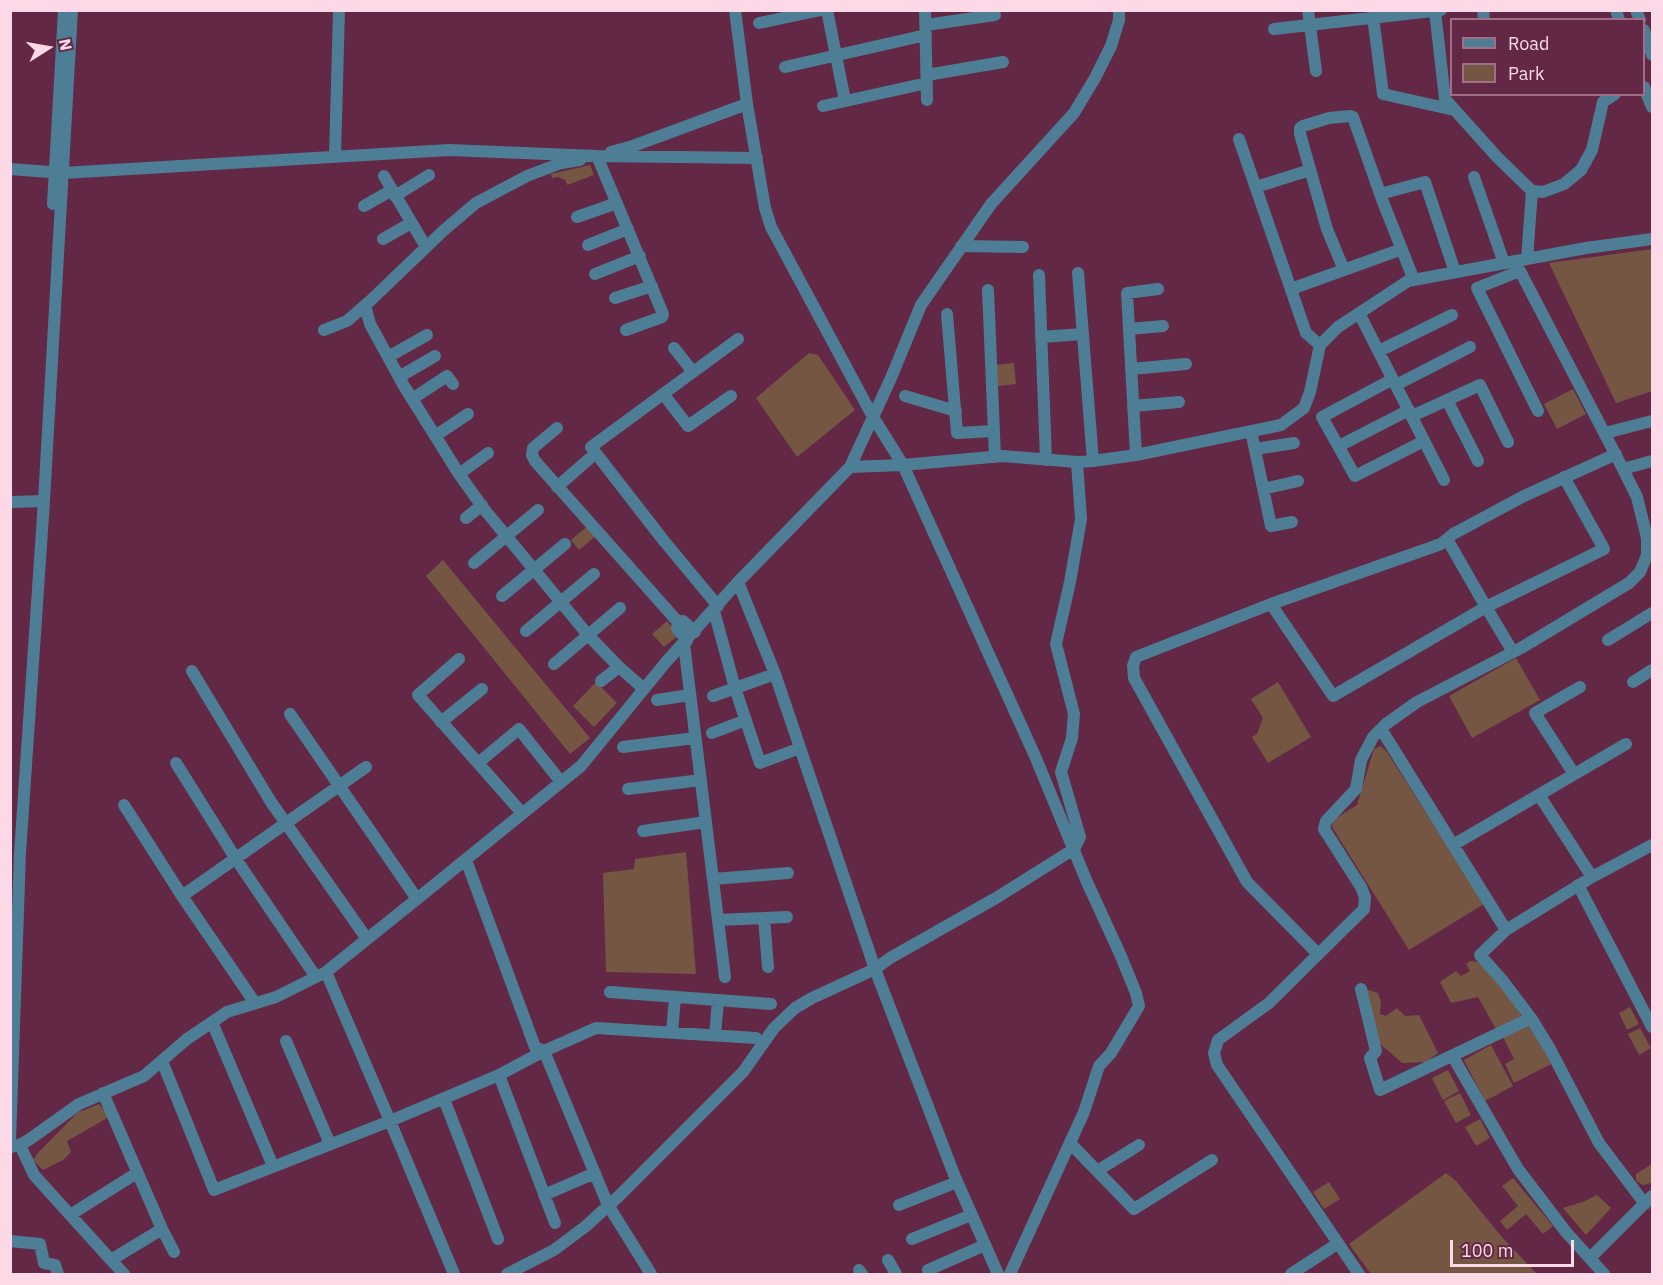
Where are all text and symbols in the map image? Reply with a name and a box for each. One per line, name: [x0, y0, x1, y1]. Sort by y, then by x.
north arrow: [18, 18, 78, 78]
legend: [1450, 18, 1645, 96]
text: Road: [1508, 32, 1549, 55]
text: N: [55, 37, 77, 52]
text: Park: [1508, 62, 1544, 85]
scale bar: [1453, 1228, 1578, 1266]
text: 100 m: [1461, 1239, 1513, 1262]

